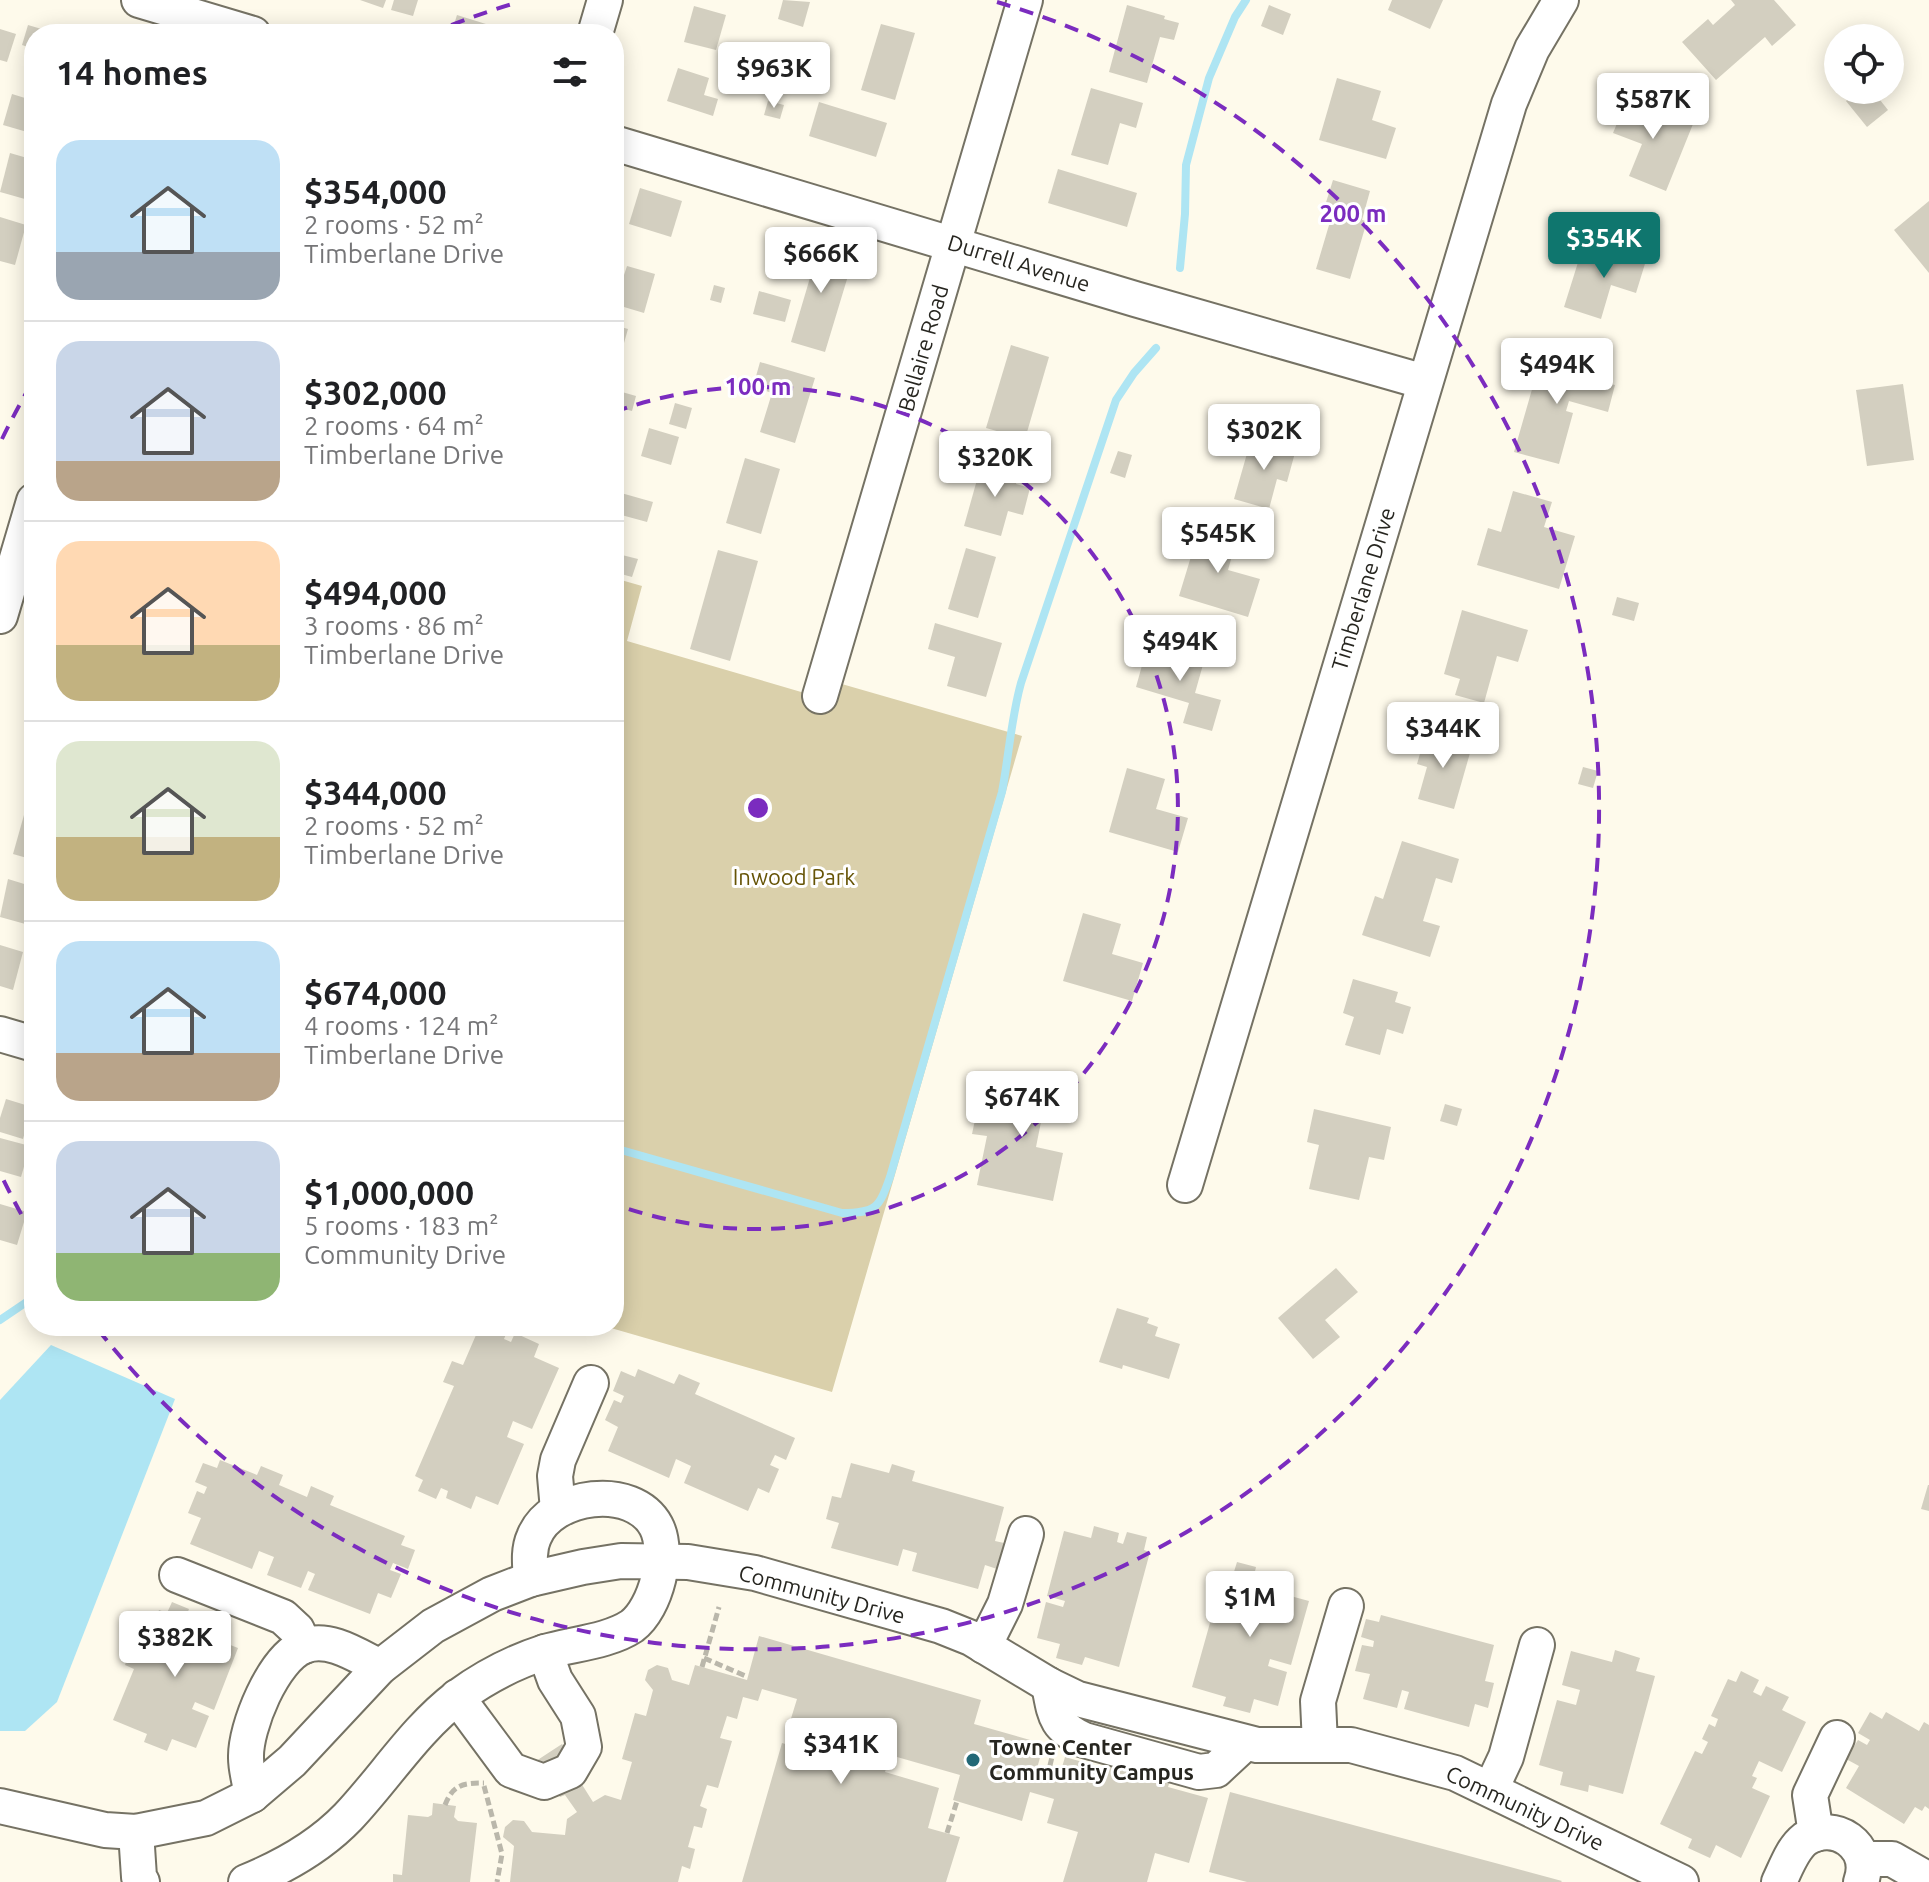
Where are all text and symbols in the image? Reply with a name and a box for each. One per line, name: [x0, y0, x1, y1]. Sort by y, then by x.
map controls: [1824, 24, 1904, 104]
button: locate: [1824, 24, 1904, 104]
pin: $963K: [718, 42, 830, 110]
icon: filters: [548, 50, 592, 94]
text: 14 homes: [56, 53, 208, 91]
text: $963K: [736, 53, 812, 82]
pin: $587K: [1597, 73, 1709, 141]
text: $587K: [1615, 84, 1691, 113]
icon: home: [120, 172, 216, 268]
text: $354,000: [304, 172, 447, 210]
text: 200 m: [1320, 200, 1386, 227]
text: 2 rooms · 52 m²: [304, 210, 484, 239]
pin: $354K: [1548, 212, 1660, 280]
text: $354K: [1566, 223, 1642, 252]
pin: $666K: [765, 227, 877, 295]
street label: Durrell Avenue: [945, 229, 1093, 296]
text: $666K: [783, 238, 859, 267]
text: Timberlane Drive: [304, 239, 504, 268]
street label: Bellaire Road: [893, 282, 953, 414]
pin: $494K: [1501, 338, 1613, 406]
text: $494K: [1519, 349, 1595, 378]
icon: home: [120, 373, 216, 469]
text: $302,000: [304, 373, 447, 411]
text: 100 m: [725, 373, 791, 400]
pin: $302K: [1208, 404, 1320, 472]
text: 2 rooms · 64 m²: [304, 411, 484, 440]
text: $302K: [1226, 415, 1302, 444]
pin: $320K: [939, 431, 1051, 499]
text: Timberlane Drive: [304, 440, 504, 469]
text: $320K: [957, 442, 1033, 471]
street label: Timberlane Drive: [1326, 504, 1399, 673]
pin: $545K: [1162, 507, 1274, 575]
text: $545K: [1180, 518, 1256, 547]
icon: home: [120, 573, 216, 669]
text: $494,000: [304, 573, 447, 611]
text: 3 rooms · 86 m²: [304, 611, 484, 640]
pin: $494K: [1124, 615, 1236, 683]
text: $494K: [1142, 626, 1218, 655]
text: Timberlane Drive: [304, 640, 504, 669]
pin: $344K: [1387, 702, 1499, 770]
text: $344K: [1405, 713, 1481, 742]
icon: home: [120, 773, 216, 869]
text: $344,000: [304, 773, 447, 811]
centre of rings: [744, 794, 772, 822]
text: 2 rooms · 52 m²: [304, 811, 484, 840]
text: Timberlane Drive: [304, 840, 504, 869]
park label: Inwood Park: [733, 864, 855, 889]
icon: home: [120, 973, 216, 1069]
text: $674,000: [304, 973, 447, 1011]
text: 4 rooms · 124 m²: [304, 1011, 499, 1040]
text: Timberlane Drive: [304, 1040, 504, 1069]
pin: $674K: [966, 1071, 1078, 1139]
text: $674K: [984, 1082, 1060, 1111]
icon: home: [120, 1173, 216, 1269]
text: $1,000,000: [304, 1173, 474, 1211]
text: 5 rooms · 183 m²: [304, 1211, 499, 1240]
text: Community Drive: [304, 1240, 506, 1269]
street label: Community Drive: [736, 1559, 908, 1628]
pin: $1M: [1211, 1571, 1289, 1639]
text: $1M: [1224, 1582, 1276, 1611]
pin: $382K: [119, 1611, 231, 1679]
text: $382K: [137, 1622, 213, 1651]
pin: $341K: [785, 1718, 897, 1786]
text: $341K: [803, 1729, 879, 1758]
place label: Towne Center Community Campus: [989, 1734, 1194, 1784]
marker: Towne Center Community Campus: [964, 1751, 982, 1769]
street label: Community Drive: [1442, 1760, 1608, 1855]

